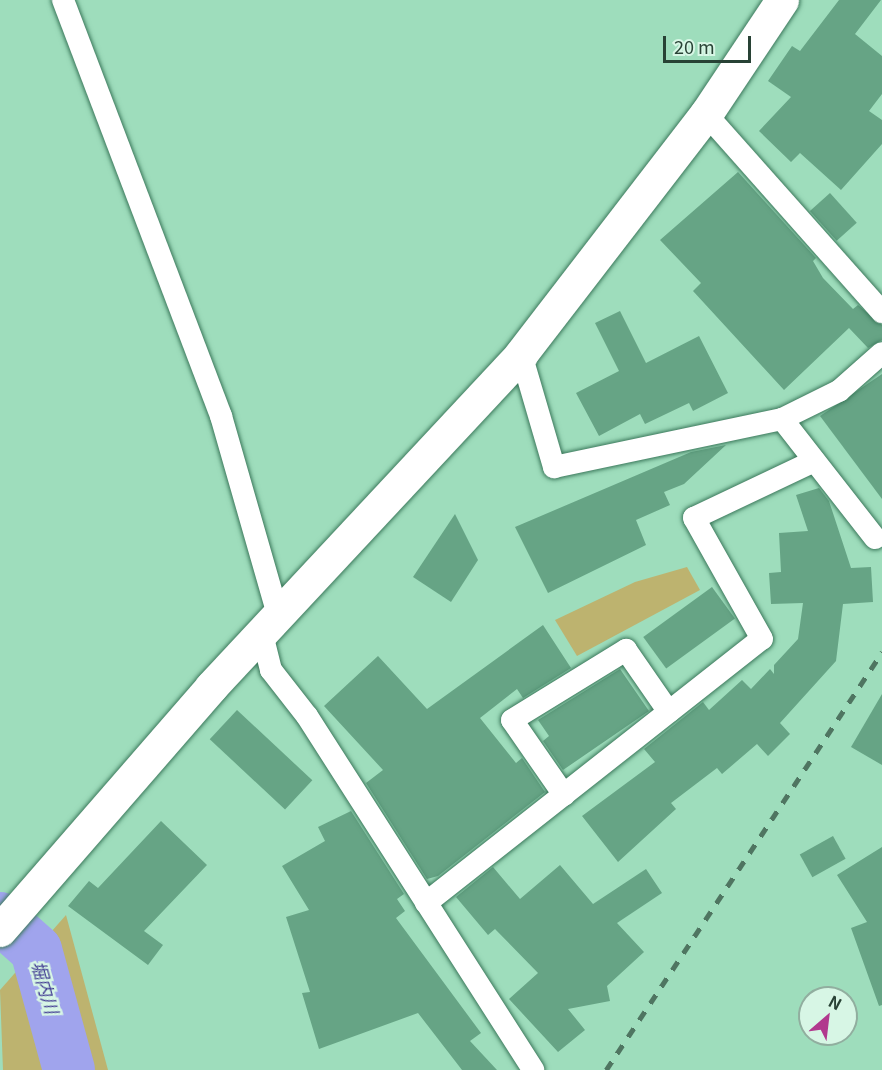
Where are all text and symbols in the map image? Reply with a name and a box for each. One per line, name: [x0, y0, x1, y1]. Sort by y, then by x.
scale bar: [666, 24, 754, 62]
text: 20 m: [674, 33, 715, 59]
water label: 堀内川: [28, 958, 64, 1016]
north arrow: [798, 986, 858, 1046]
text: N: [825, 988, 846, 1015]

